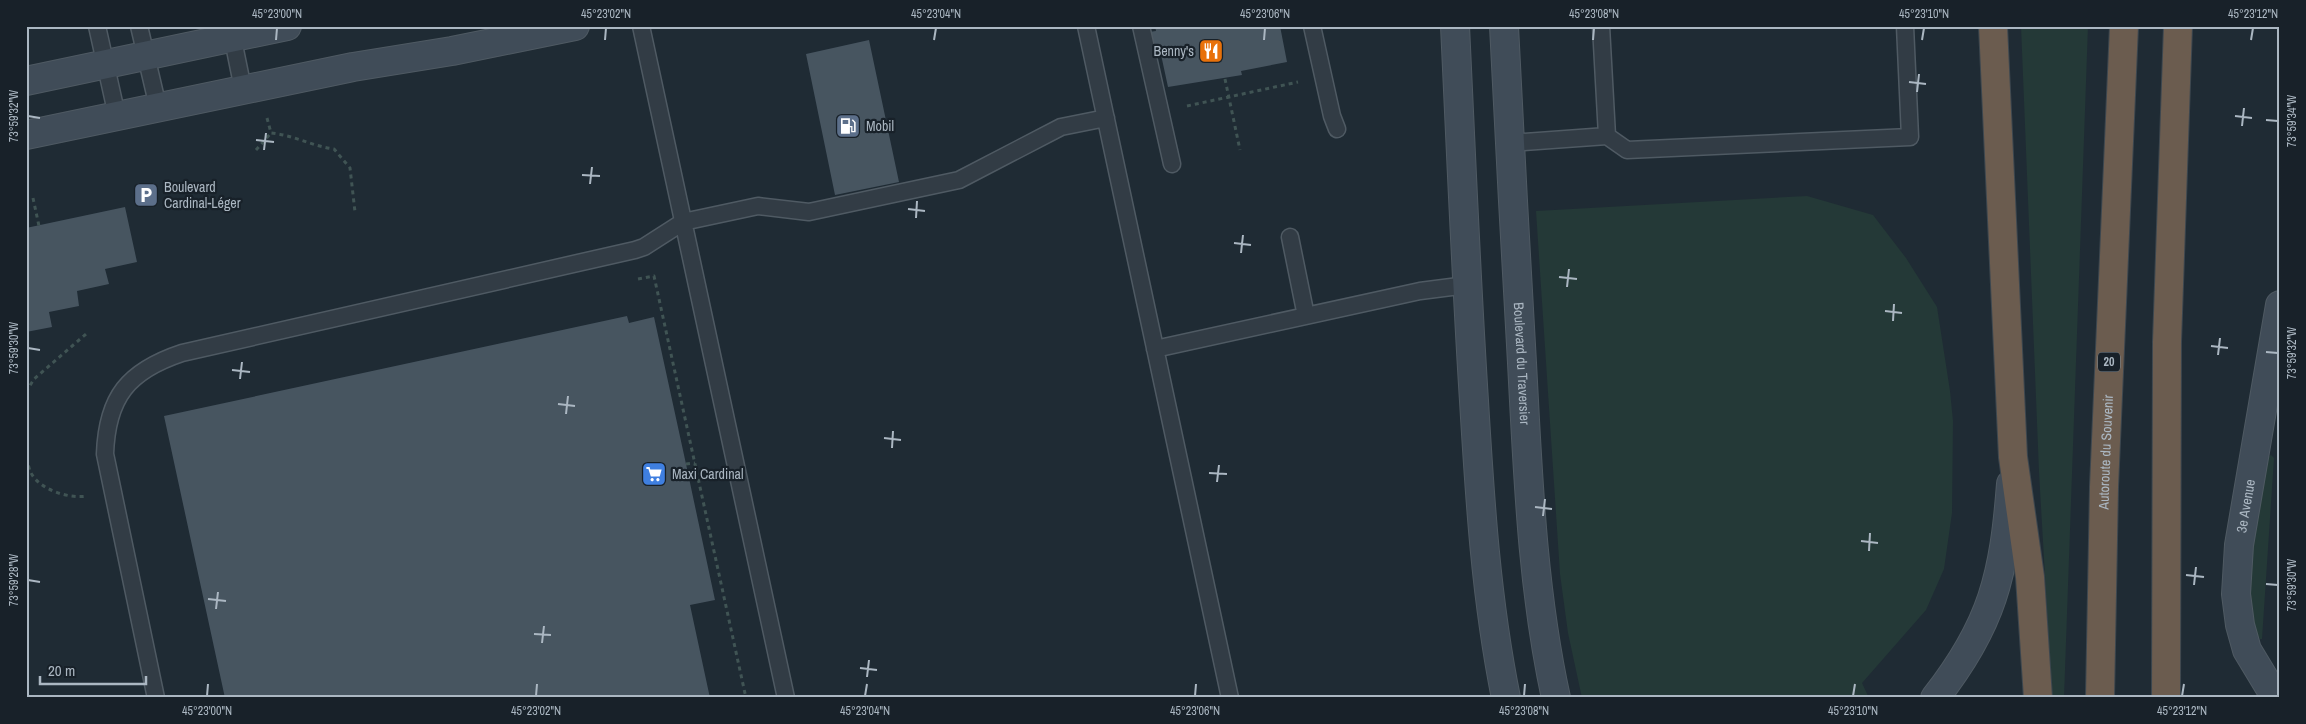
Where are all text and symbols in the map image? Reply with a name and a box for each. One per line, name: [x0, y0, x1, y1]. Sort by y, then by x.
text: 45°23'00"N: [252, 6, 302, 22]
text: 45°23'02"N: [581, 6, 631, 22]
text: 45°23'04"N: [911, 6, 961, 22]
text: 45°23'06"N: [1240, 6, 1290, 22]
text: 45°23'08"N: [1569, 6, 1619, 22]
text: 45°23'10"N: [1899, 6, 1949, 22]
text: 45°23'12"N: [2228, 6, 2278, 22]
restaurant icon: Benny's: [1198, 38, 1224, 64]
place label: Benny's: [1154, 42, 1194, 60]
text: 73°59'32"W: [6, 89, 22, 142]
text: 73°59'34"W: [2284, 94, 2300, 147]
fuel station icon: Mobil: [835, 113, 861, 139]
place label: Mobil: [866, 117, 894, 135]
place label: Boulevard Cardinal-Léger: [164, 178, 241, 212]
parking icon: Boulevard Cardinal-Léger: [133, 182, 159, 208]
street label: Boulevard du Traversier: [1510, 302, 1534, 425]
text: 73°59'30"W: [6, 321, 22, 374]
text: 73°59'32"W: [2284, 326, 2300, 379]
road number: 20: [2098, 352, 2120, 372]
street label: Autoroute du Souvenir: [2095, 394, 2117, 511]
supermarket icon: Maxi Cardinal: [641, 461, 667, 487]
place label: Maxi Cardinal: [672, 465, 743, 483]
street label: 3e Avenue: [2232, 478, 2259, 534]
text: 73°59'28"W: [6, 553, 22, 606]
text: 73°59'30"W: [2284, 558, 2300, 611]
scale bar: [40, 654, 146, 686]
text: 20 m: [48, 660, 75, 681]
text: 45°23'00"N: [182, 703, 232, 719]
text: 45°23'02"N: [511, 703, 561, 719]
text: 45°23'04"N: [840, 703, 890, 719]
text: 45°23'06"N: [1170, 703, 1220, 719]
text: 45°23'08"N: [1499, 703, 1549, 719]
text: 45°23'10"N: [1828, 703, 1878, 719]
text: 45°23'12"N: [2157, 703, 2207, 719]

